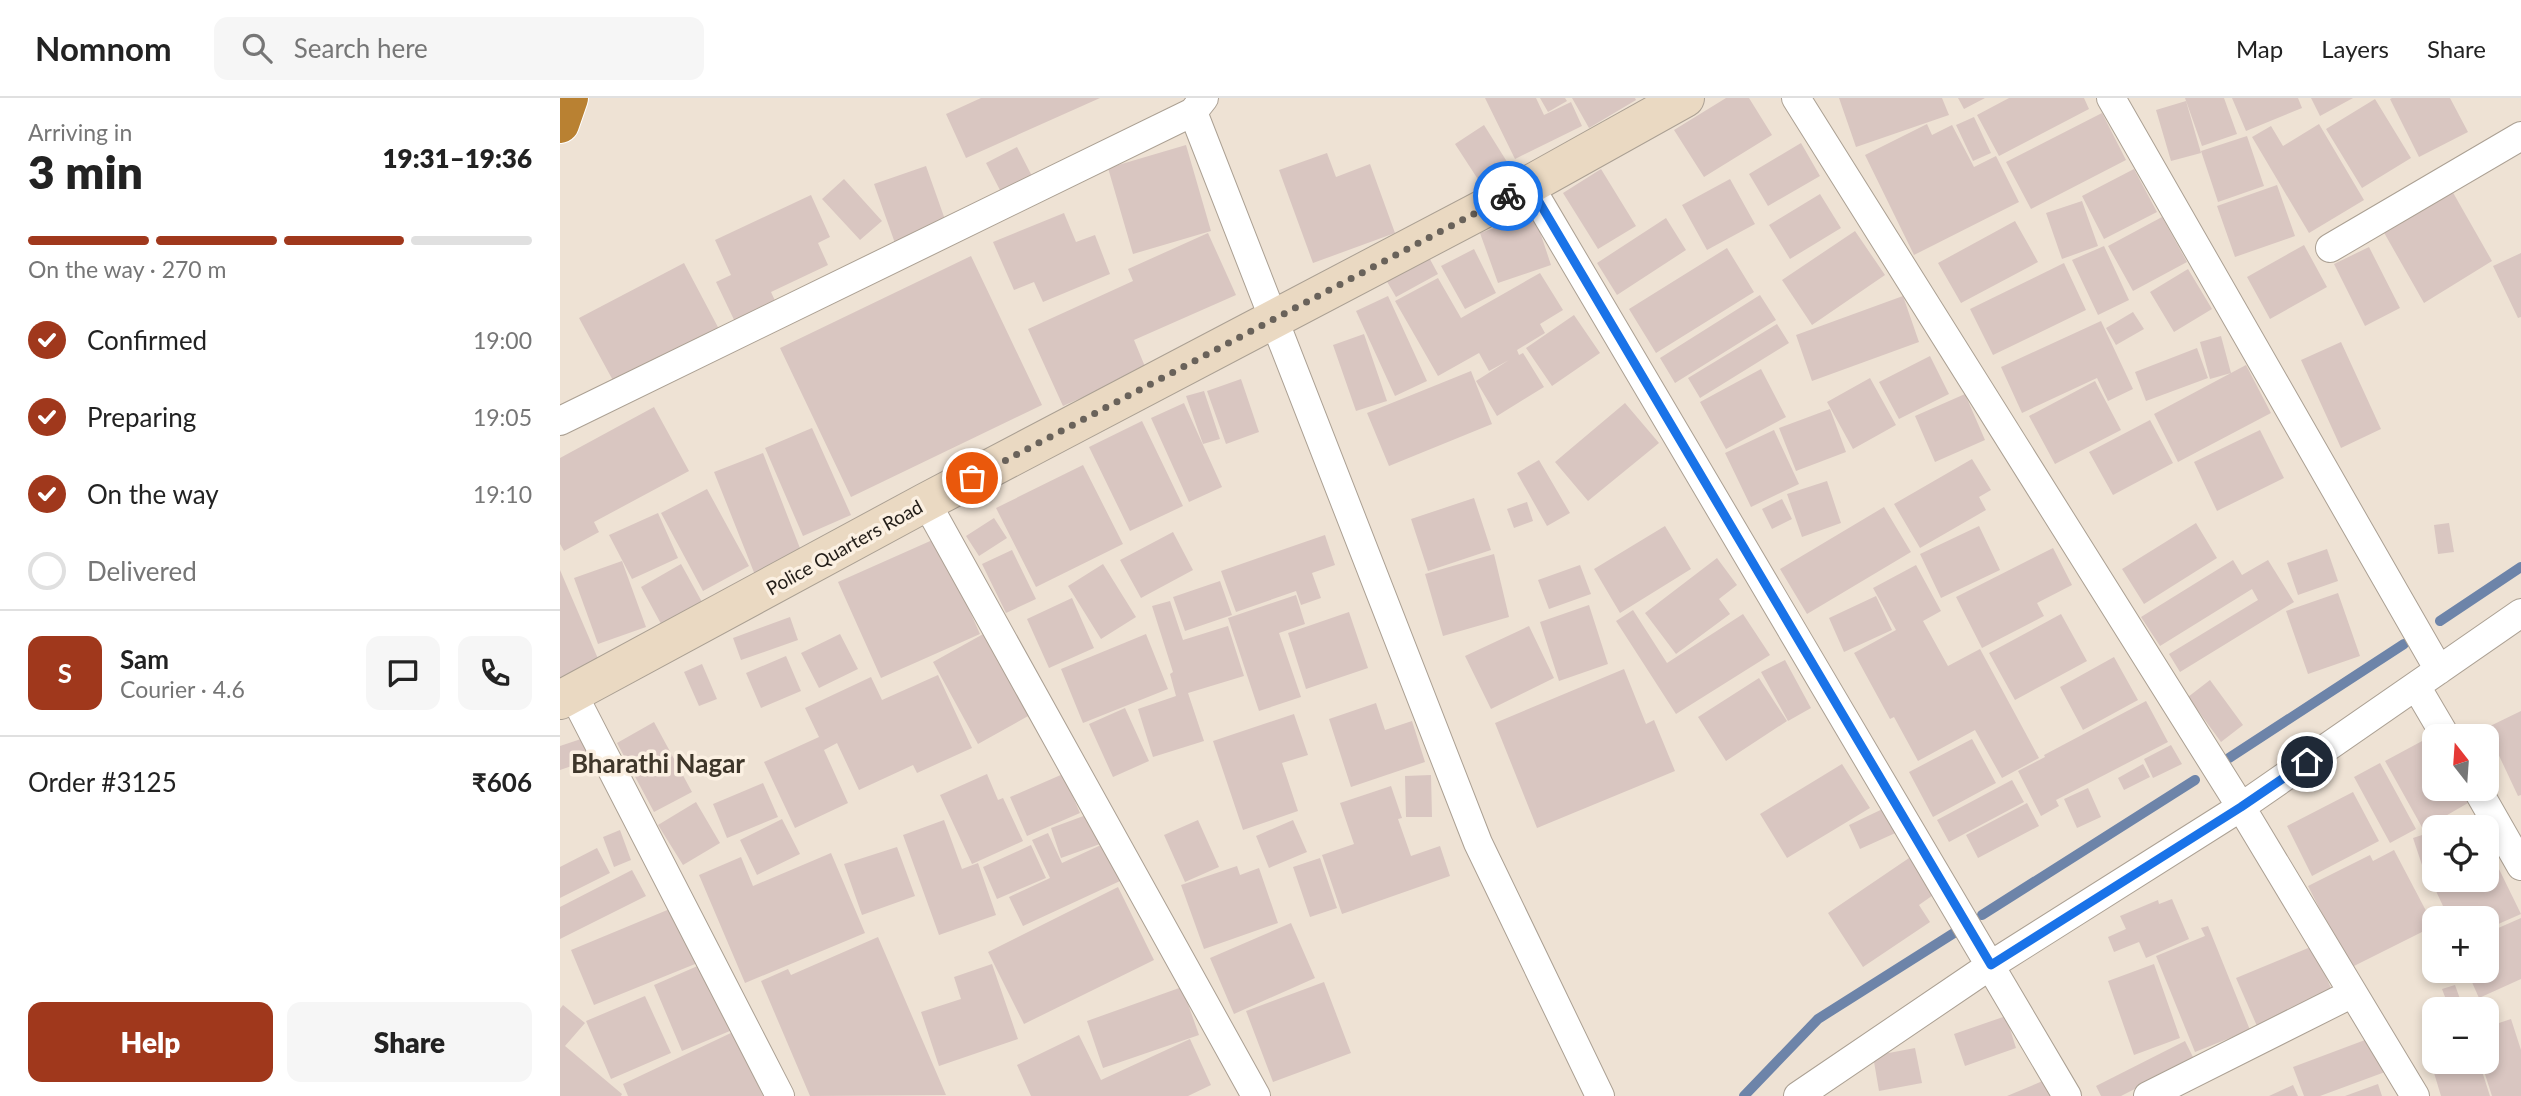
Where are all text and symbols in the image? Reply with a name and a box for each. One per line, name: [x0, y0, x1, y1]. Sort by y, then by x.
search box: [214, 17, 704, 80]
text: Nomnom: [35, 28, 172, 68]
icon: search: [238, 29, 276, 67]
text: Search here: [294, 32, 428, 64]
text: Map: [2236, 34, 2283, 63]
text: Layers: [2321, 34, 2389, 63]
text: Share: [2427, 34, 2486, 63]
text: Arriving in: [28, 118, 132, 146]
text: 19:31–19:36: [382, 142, 532, 174]
text: 3 min: [28, 144, 143, 199]
courier: [1473, 161, 1543, 231]
icon: bike: [1489, 177, 1527, 215]
text: On the way · 270 m: [28, 255, 227, 283]
icon: check: [28, 321, 66, 359]
text: Confirmed: [87, 324, 207, 356]
text: 19:00: [473, 326, 532, 354]
icon: check: [28, 398, 66, 436]
text: Preparing: [87, 401, 196, 433]
text: 19:05: [473, 403, 532, 431]
pin: [942, 448, 1002, 508]
icon: bag: [953, 459, 991, 497]
icon: check: [28, 475, 66, 513]
text: On the way: [87, 478, 219, 510]
text: 19:10: [473, 480, 532, 508]
street label: Police Quarters Road: [762, 494, 926, 600]
text: Delivered: [87, 555, 197, 587]
button: chat: [366, 636, 440, 710]
button: phone: [458, 636, 532, 710]
text: Sam: [120, 643, 169, 675]
text: S: [58, 657, 72, 689]
text: Courier · 4.6: [120, 675, 245, 703]
north arrow: [2422, 724, 2499, 802]
map controls: [2422, 724, 2499, 1074]
pin: [2277, 732, 2337, 792]
icon: home: [2288, 743, 2326, 781]
district label: Bharathi Nagar: [571, 747, 745, 779]
text: Order #3125: [28, 766, 177, 798]
text: ₹606: [472, 766, 532, 798]
button: locate: [2422, 815, 2499, 892]
button: +: [2422, 906, 2499, 983]
button: −: [2422, 997, 2499, 1074]
button: Help: [28, 1002, 273, 1082]
button: Share: [287, 1002, 532, 1082]

